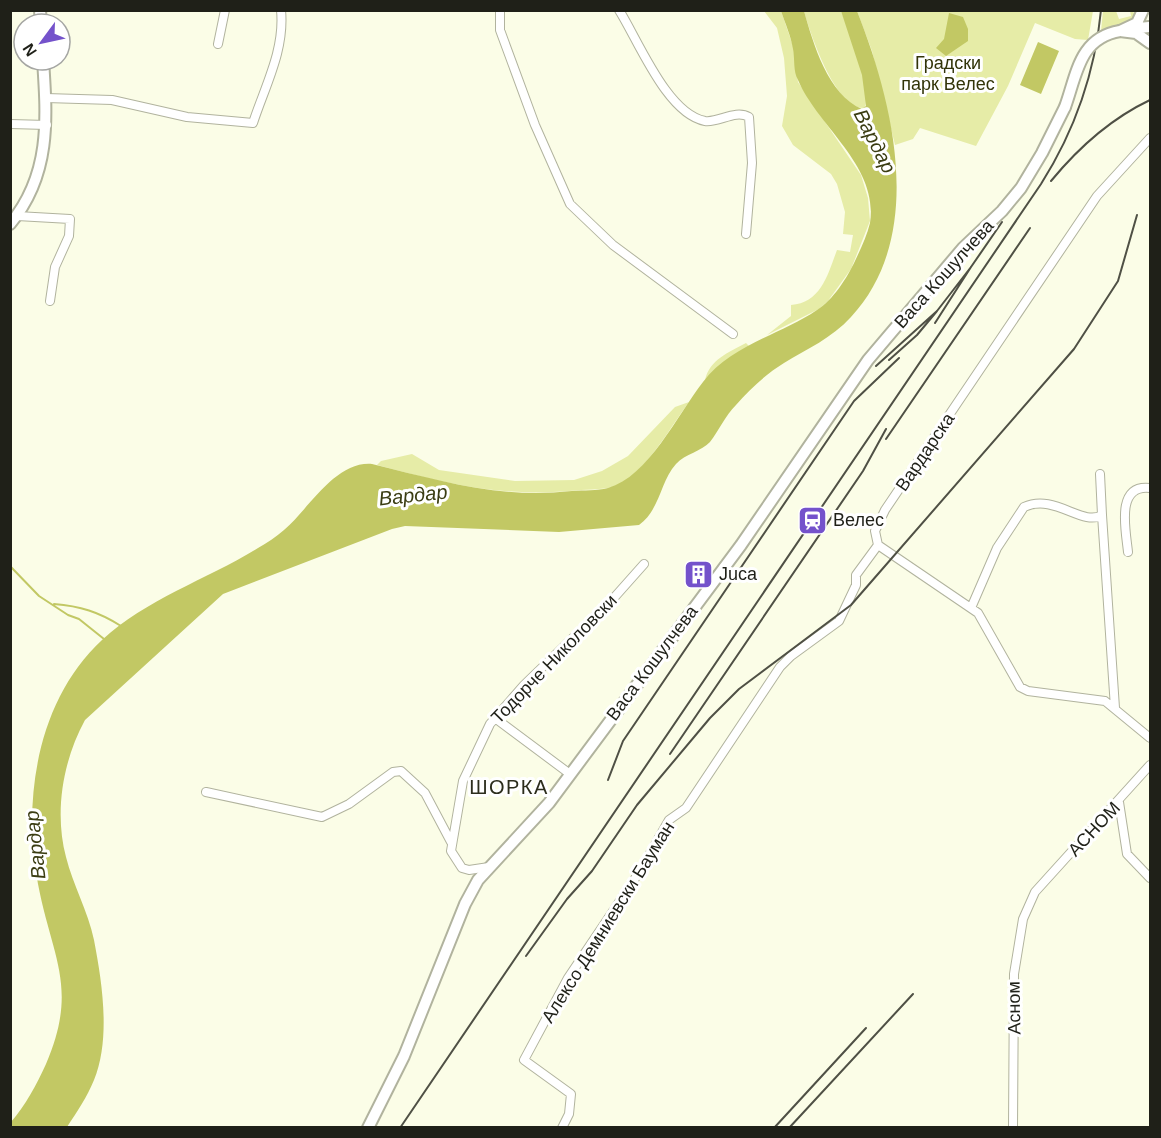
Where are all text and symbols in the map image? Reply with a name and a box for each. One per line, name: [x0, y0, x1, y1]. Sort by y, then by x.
north arrow: [12, 12, 72, 72]
text: N: [20, 40, 40, 59]
park label: Градски парк Велес: [901, 53, 995, 94]
water label: Вардар: [850, 105, 900, 177]
street label: Васа Кошулчева: [890, 215, 998, 332]
street label: Вардарска: [892, 409, 959, 495]
water label: Вардар: [378, 480, 448, 510]
station icon: Велес: [796, 504, 828, 536]
place label: Велес: [833, 510, 884, 530]
building icon: Juca: [682, 558, 714, 590]
place label: Juca: [719, 564, 758, 584]
street label: Тодорче Николовски: [487, 590, 621, 728]
street label: Васа Кошулчева: [602, 601, 702, 724]
district label: ШОРКА: [469, 776, 549, 798]
street label: АСНОМ: [1064, 798, 1124, 860]
water label: Вардар: [20, 810, 50, 880]
street label: Алексо Демниевски Бауман: [538, 818, 678, 1026]
street label: Асном: [1004, 981, 1024, 1035]

